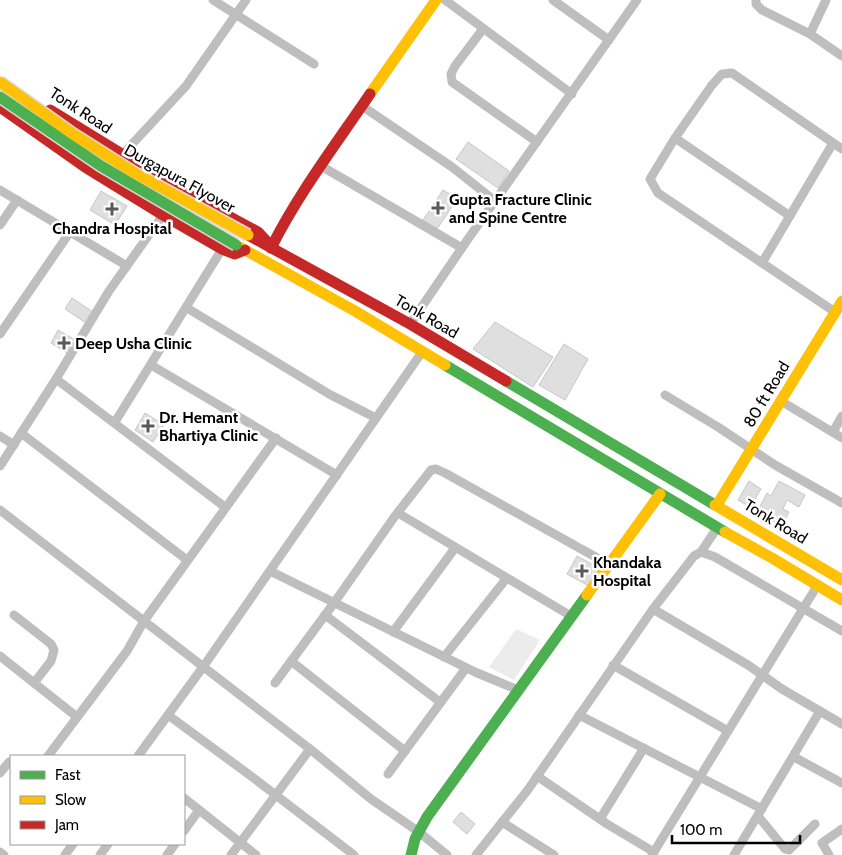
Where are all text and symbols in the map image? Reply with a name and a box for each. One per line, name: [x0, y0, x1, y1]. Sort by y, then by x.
street label: Tonk Road: [46, 83, 115, 138]
street label: Durgapura Flyover: [121, 140, 239, 217]
place label: Gupta Fracture Clinic and Spine Centre: [449, 190, 592, 227]
marker: Gupta Fracture Clinic and Spine Centre: [431, 201, 445, 215]
marker: Chandra Hospital: [105, 202, 119, 216]
place label: Chandra Hospital: [52, 219, 172, 238]
street label: Tonk Road: [391, 291, 462, 342]
place label: Deep Usha Clinic: [75, 334, 192, 353]
marker: Deep Usha Clinic: [57, 336, 71, 350]
street label: 80 ft Road: [739, 358, 793, 431]
place label: Dr. Hemant Bhartiya Clinic: [159, 408, 258, 445]
marker: Dr. Hemant Bhartiya Clinic: [141, 419, 155, 433]
street label: Tonk Road: [741, 495, 811, 548]
place label: Khandaka Hospital: [593, 553, 661, 590]
marker: Khandaka Hospital: [575, 564, 589, 578]
legend: [10, 755, 185, 845]
text: Fast: [55, 766, 80, 784]
text: Slow: [55, 791, 86, 809]
scale bar: [672, 812, 800, 844]
text: Jam: [54, 816, 79, 834]
text: 100 m: [680, 821, 722, 839]

